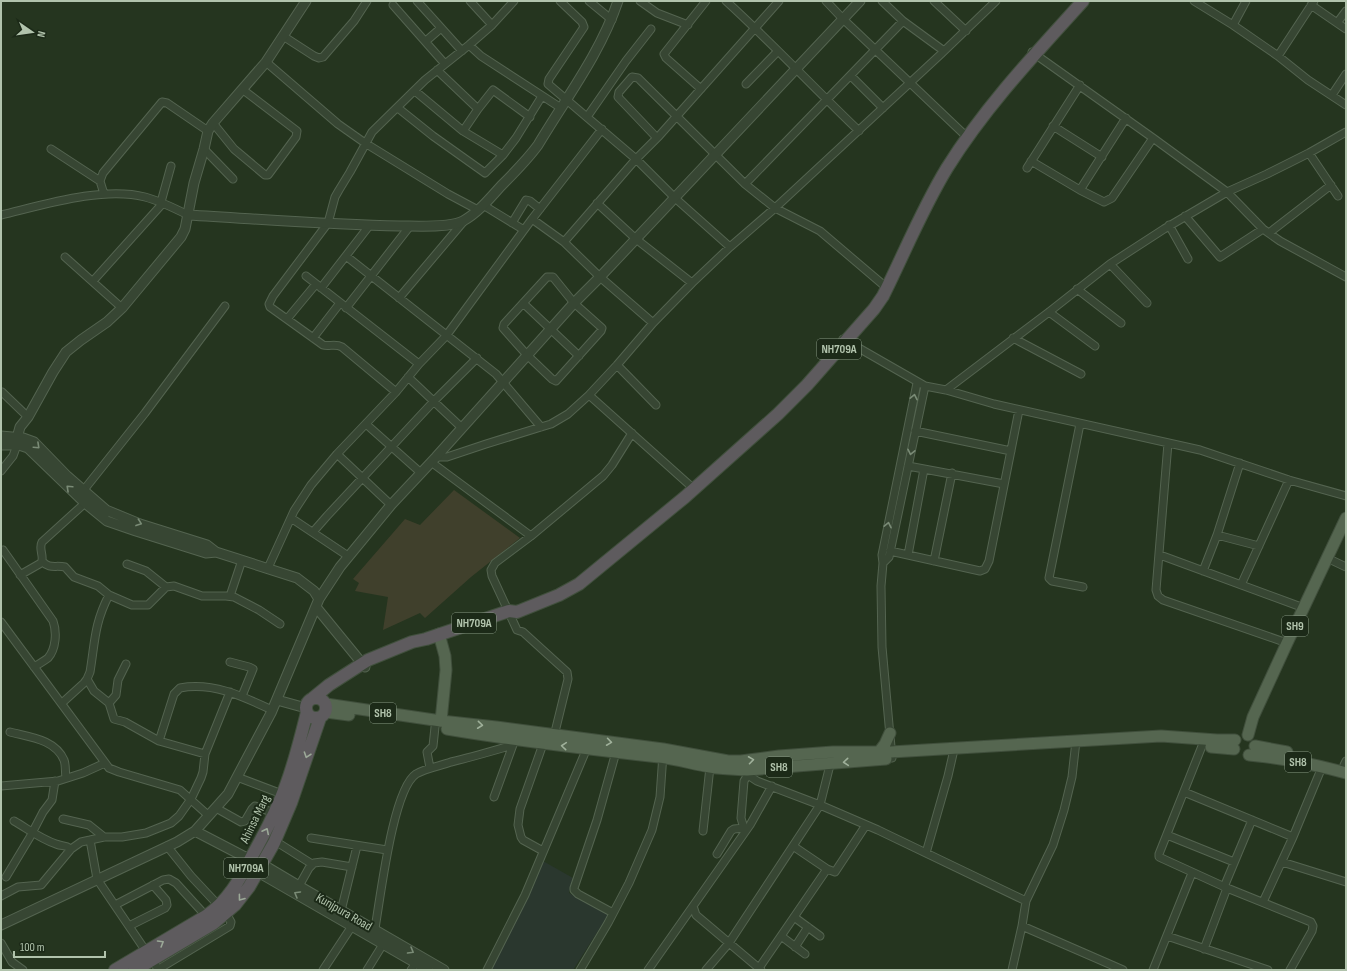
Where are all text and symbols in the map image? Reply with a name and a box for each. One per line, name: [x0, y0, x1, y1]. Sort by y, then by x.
north arrow: [12, 12, 52, 52]
text: N: [34, 30, 48, 39]
road number: NH709A: [817, 339, 861, 359]
one-way arrow: [909, 394, 917, 401]
one-way arrow: [32, 441, 40, 448]
one-way arrow: [907, 448, 915, 455]
one-way arrow: [66, 486, 74, 493]
one-way arrow: [136, 519, 143, 527]
one-way arrow: [883, 522, 891, 528]
road number: NH709A: [452, 613, 496, 633]
road number: SH9: [1282, 616, 1308, 636]
road number: SH8: [370, 703, 396, 723]
one-way arrow: [477, 721, 483, 730]
one-way arrow: [606, 737, 612, 746]
one-way arrow: [561, 741, 567, 750]
one-way arrow: [304, 752, 312, 759]
road number: SH8: [1285, 752, 1311, 772]
one-way arrow: [748, 756, 754, 765]
road number: SH8: [766, 757, 792, 777]
one-way arrow: [843, 758, 849, 767]
street label: Ahinsa Marg: [236, 792, 274, 847]
one-way arrow: [261, 828, 269, 835]
road number: NH709A: [224, 858, 268, 878]
street label: Kunjpura Road: [313, 890, 375, 934]
one-way arrow: [294, 892, 301, 899]
one-way arrow: [239, 893, 246, 900]
scale bar: [14, 933, 105, 959]
text: 100 m: [20, 940, 45, 955]
one-way arrow: [157, 940, 164, 948]
one-way arrow: [407, 947, 414, 954]

